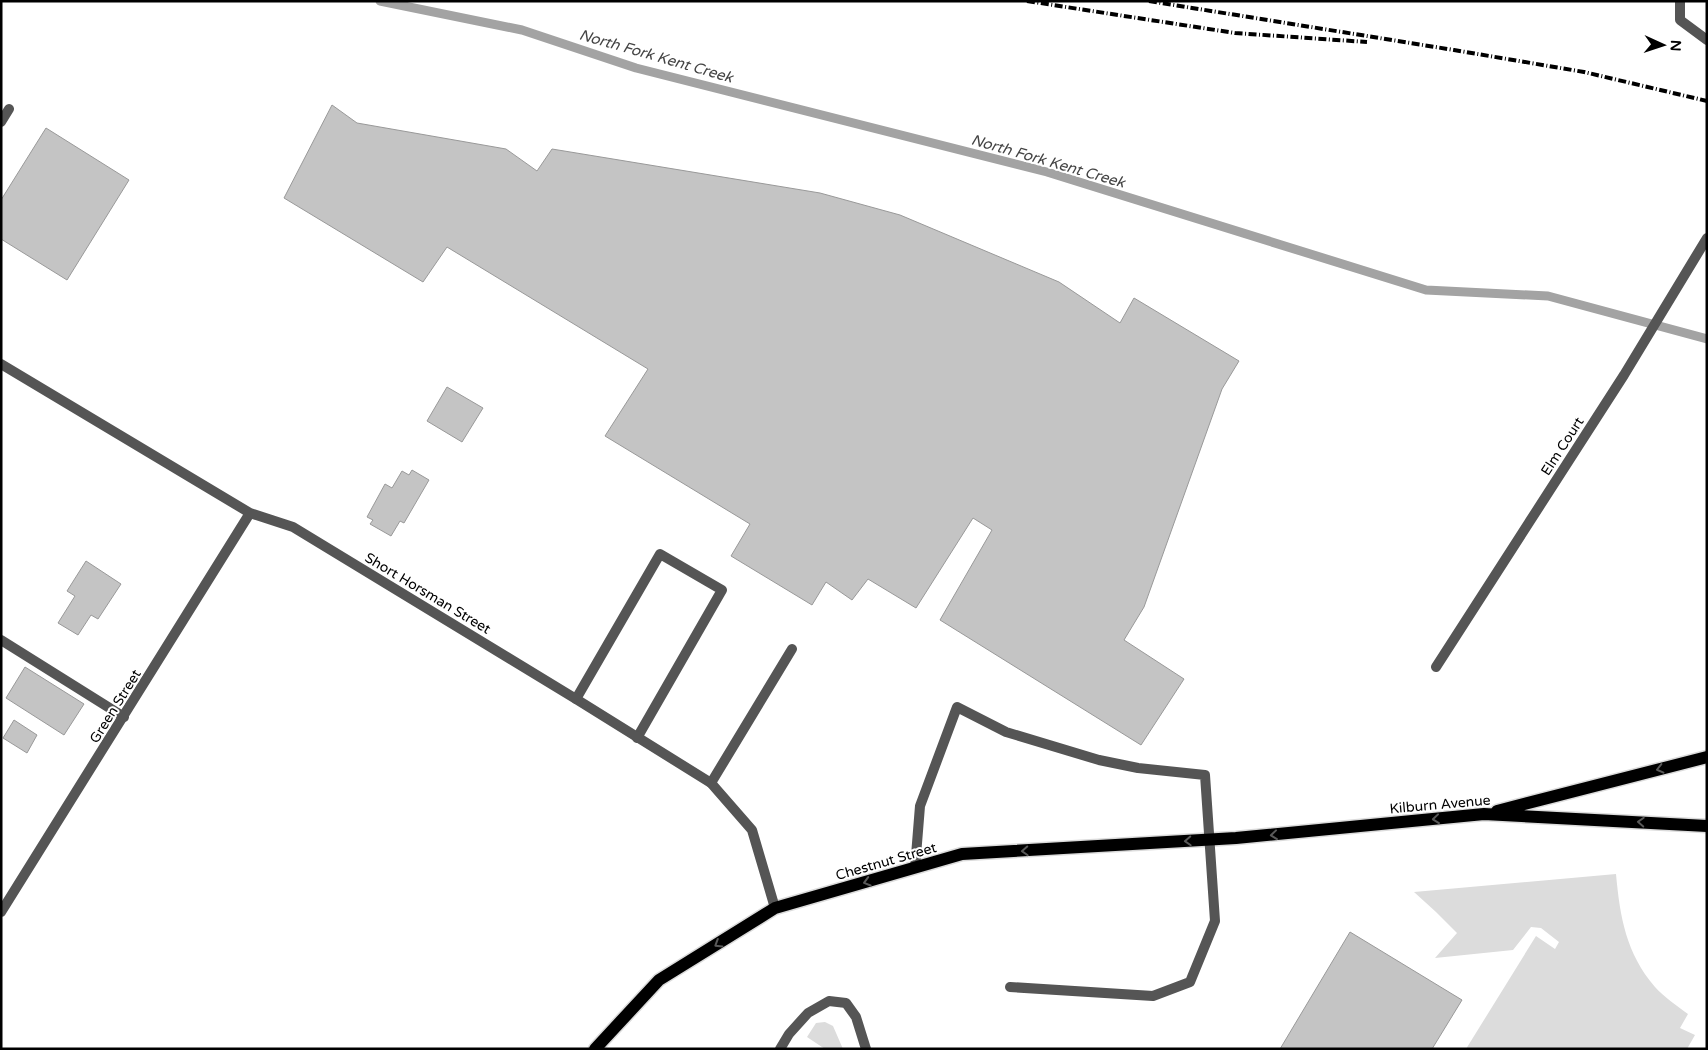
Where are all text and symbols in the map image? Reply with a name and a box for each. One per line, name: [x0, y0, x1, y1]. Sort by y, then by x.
north arrow: [1638, 20, 1688, 70]
water label: North Fork Kent Creek: [577, 25, 737, 87]
text: N: [1667, 40, 1684, 52]
water label: North Fork Kent Creek: [969, 130, 1129, 192]
street label: Elm Court: [1537, 413, 1588, 479]
street label: Short Horsman Street: [362, 549, 494, 638]
street label: Green Street: [86, 666, 145, 746]
one-way arrow: [1655, 763, 1664, 774]
street label: Kilburn Avenue: [1389, 792, 1491, 817]
one-way arrow: [1432, 813, 1440, 824]
one-way arrow: [1636, 817, 1644, 828]
one-way arrow: [1270, 829, 1278, 840]
one-way arrow: [1183, 836, 1191, 847]
street label: Chestnut Street: [834, 839, 939, 884]
one-way arrow: [1021, 845, 1029, 856]
one-way arrow: [863, 876, 871, 886]
one-way arrow: [715, 937, 724, 947]

